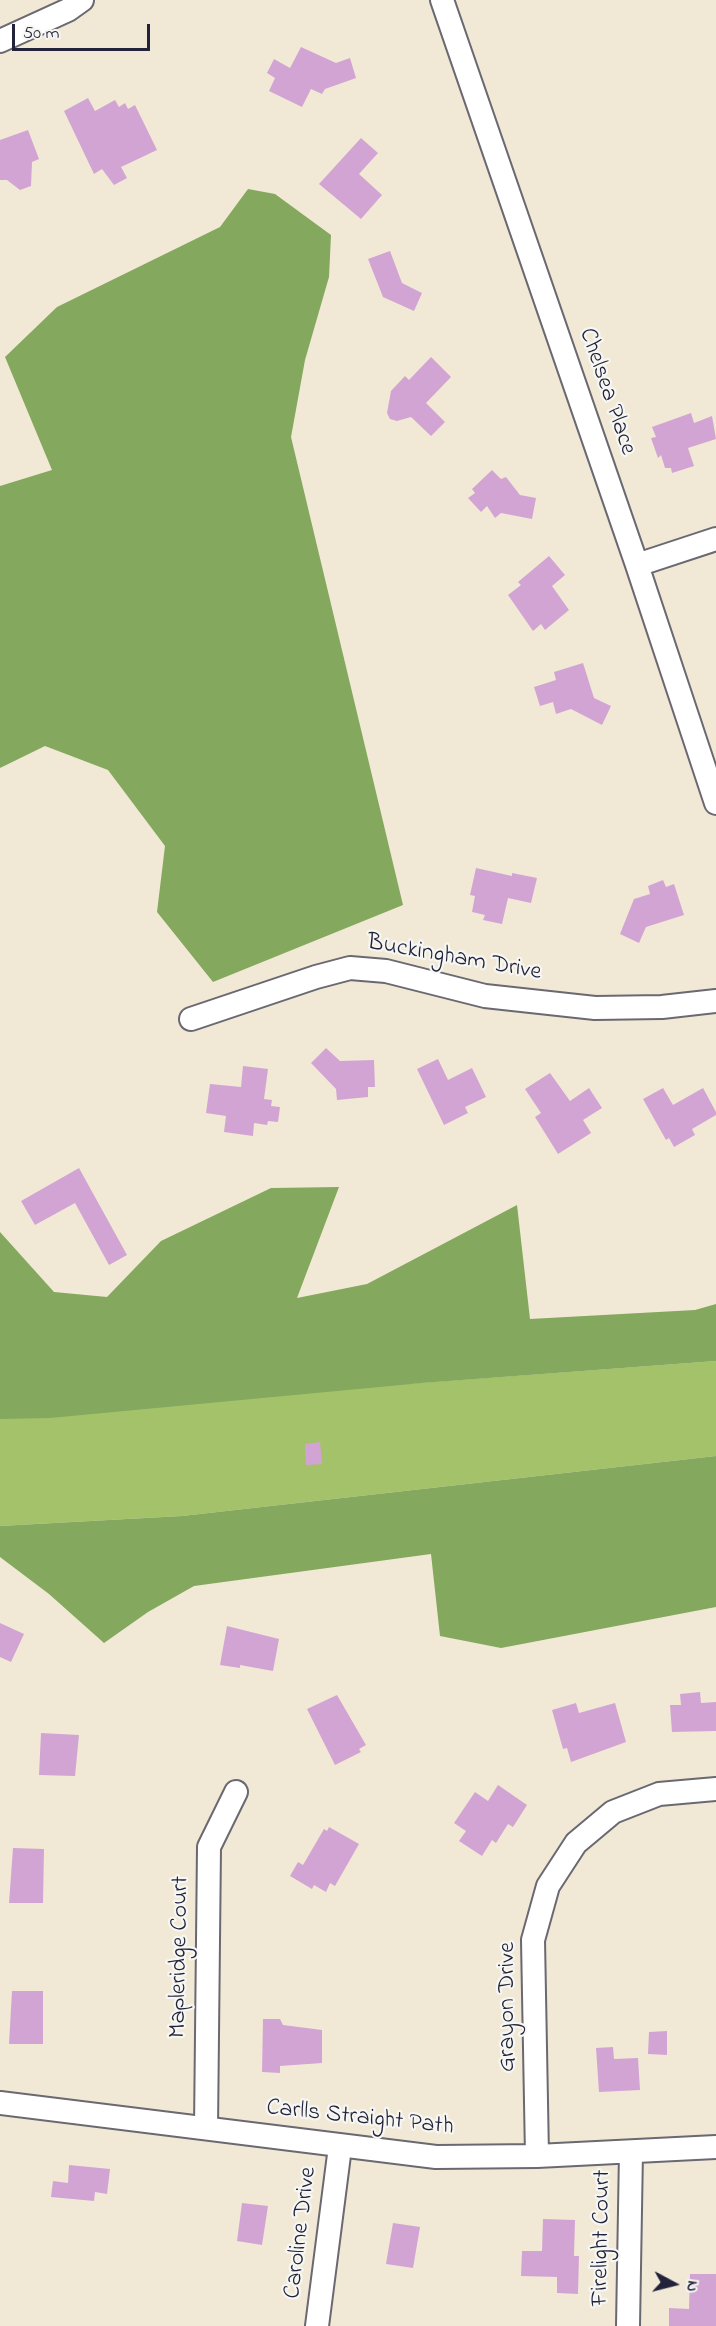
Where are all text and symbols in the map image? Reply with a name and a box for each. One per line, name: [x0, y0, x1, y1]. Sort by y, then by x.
scale bar: [15, 12, 153, 50]
text: 50 m: [23, 21, 60, 47]
street label: Chelsea Place: [571, 325, 641, 459]
street label: Buckingham Drive: [365, 930, 543, 988]
street label: Mapleridge Court: [165, 1876, 197, 2038]
street label: Grayon Drive: [495, 1942, 523, 2072]
street label: Carlls Straight Path: [265, 2095, 455, 2143]
street label: Caroline Drive: [280, 2166, 324, 2300]
street label: Firelight Court: [587, 2169, 619, 2307]
north arrow: [644, 2254, 704, 2314]
text: N: [679, 2279, 704, 2293]

